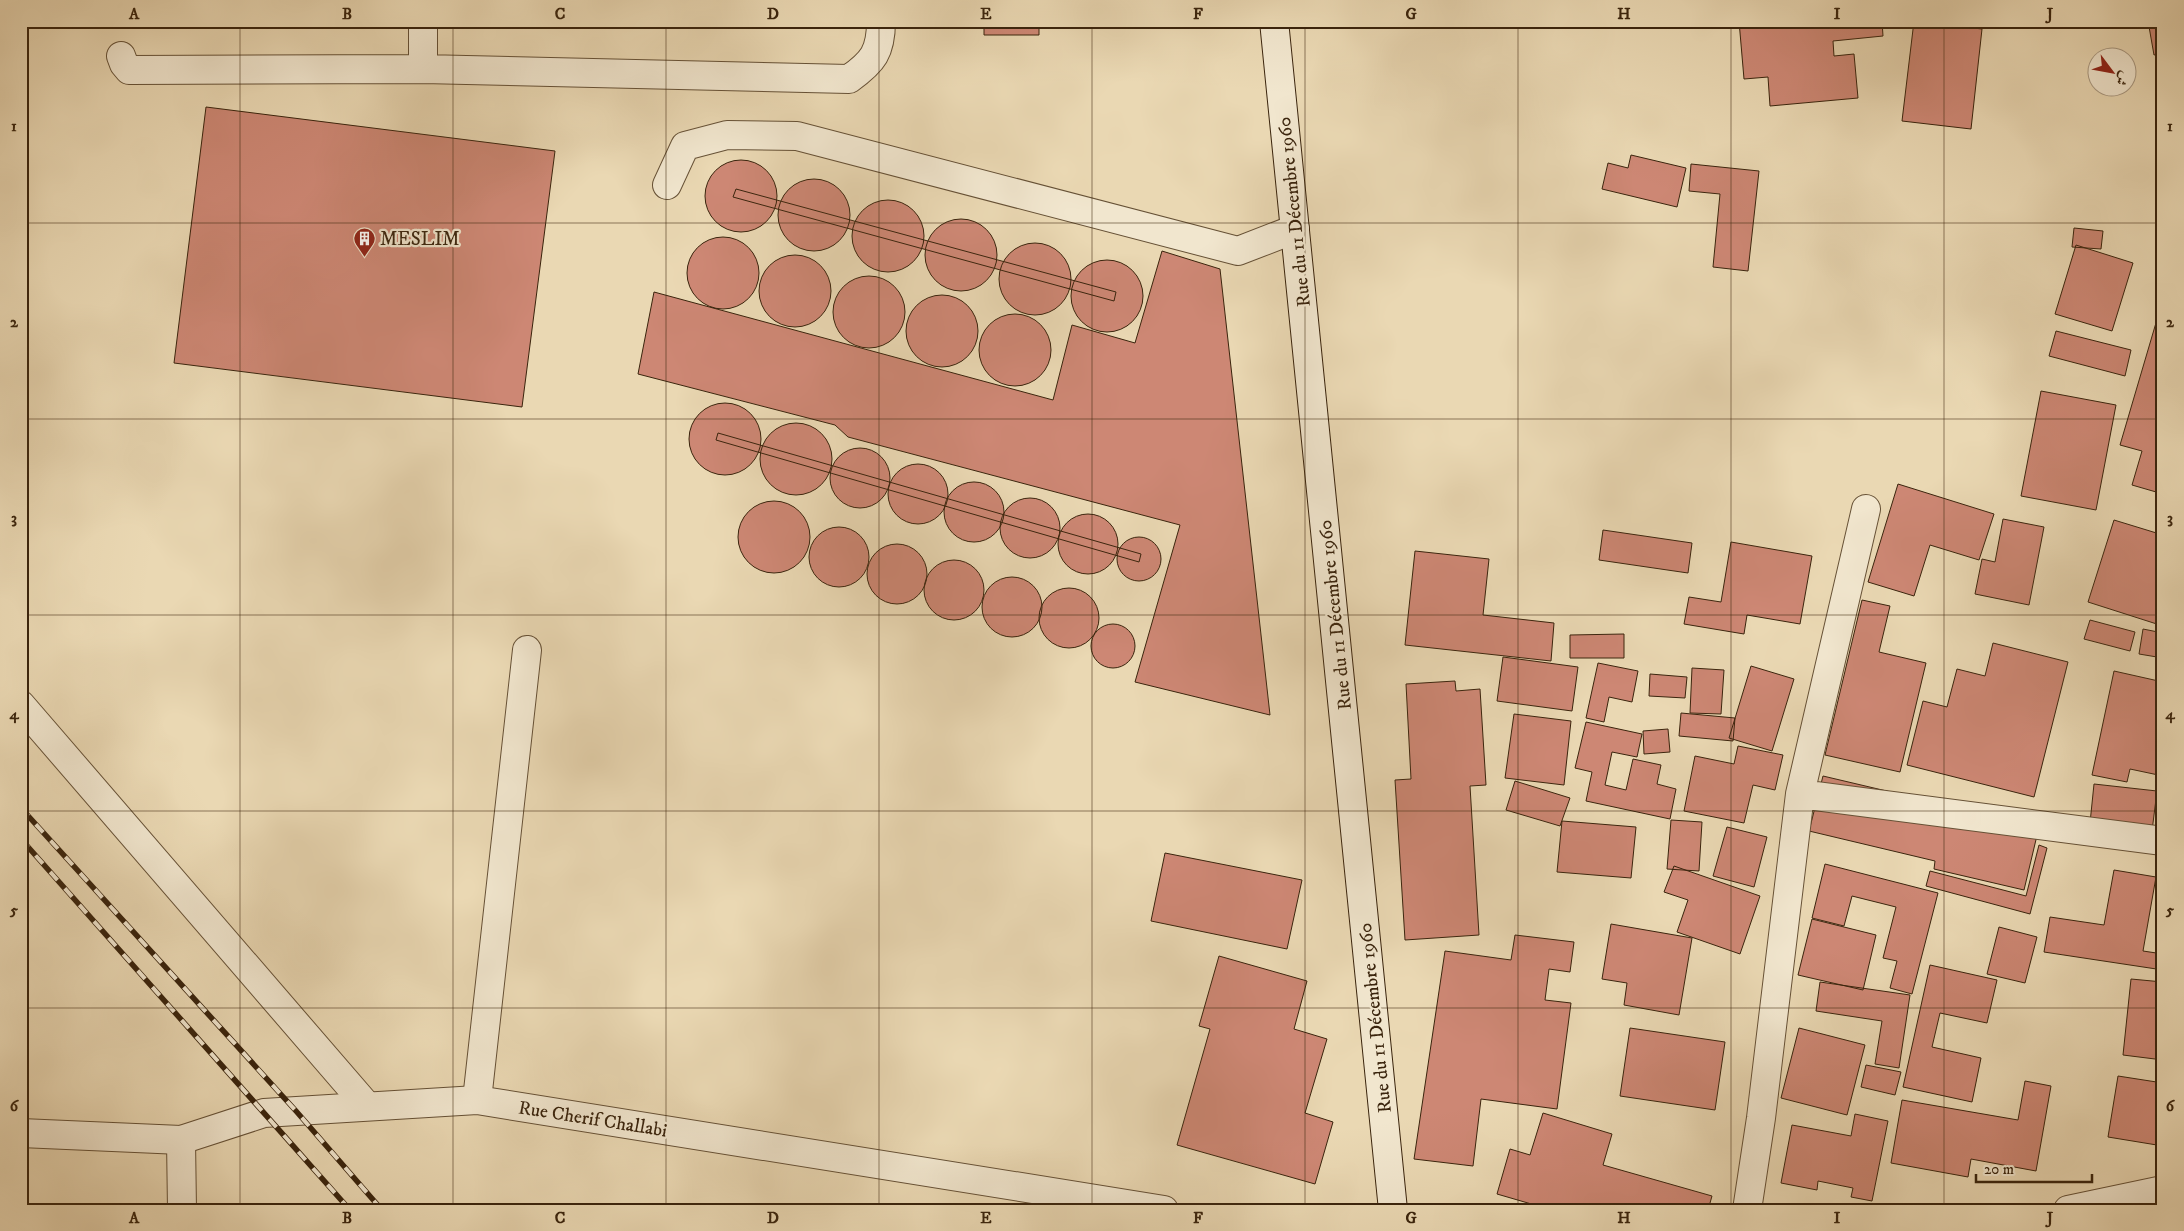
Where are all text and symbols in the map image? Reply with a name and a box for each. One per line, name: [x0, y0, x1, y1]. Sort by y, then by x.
text: A: [128, 4, 140, 24]
text: B: [342, 4, 352, 24]
text: C: [555, 4, 565, 24]
text: D: [767, 4, 779, 24]
text: E: [980, 4, 992, 24]
text: F: [1193, 4, 1203, 24]
text: G: [1405, 4, 1417, 24]
text: H: [1617, 4, 1631, 24]
text: I: [1834, 4, 1841, 24]
text: J: [2045, 4, 2054, 24]
north arrow: [2086, 48, 2136, 98]
text: ش: [2111, 68, 2133, 89]
text: 1: [11, 116, 17, 136]
street label: Rue du 11 Décembre 1960: [1273, 116, 1316, 308]
text: 1: [2167, 116, 2173, 136]
building icon: MESLIM: [352, 226, 376, 257]
place label: MESLIM: [380, 228, 460, 251]
text: 2: [10, 312, 19, 332]
text: 2: [2166, 312, 2175, 332]
text: 3: [11, 508, 17, 528]
text: 3: [2167, 508, 2173, 528]
street label: Rue du 11 Décembre 1960: [1314, 519, 1357, 711]
text: 4: [8, 704, 19, 724]
text: 4: [2164, 704, 2175, 724]
text: 5: [9, 900, 18, 920]
text: 5: [2165, 900, 2174, 920]
street label: Rue du 11 Décembre 1960: [1354, 922, 1397, 1114]
text: 6: [10, 1096, 20, 1116]
street label: Rue Cherif Challabi: [517, 1096, 669, 1143]
text: 6: [2166, 1096, 2176, 1116]
scale bar: [1976, 1151, 2093, 1183]
text: 20 m: [1984, 1160, 2014, 1179]
text: A: [128, 1208, 140, 1228]
text: B: [342, 1208, 352, 1228]
text: C: [555, 1208, 565, 1228]
text: D: [767, 1208, 779, 1228]
text: E: [980, 1208, 992, 1228]
text: F: [1193, 1208, 1203, 1228]
text: G: [1405, 1208, 1417, 1228]
text: H: [1617, 1208, 1631, 1228]
text: I: [1834, 1208, 1841, 1228]
text: J: [2045, 1208, 2054, 1228]

